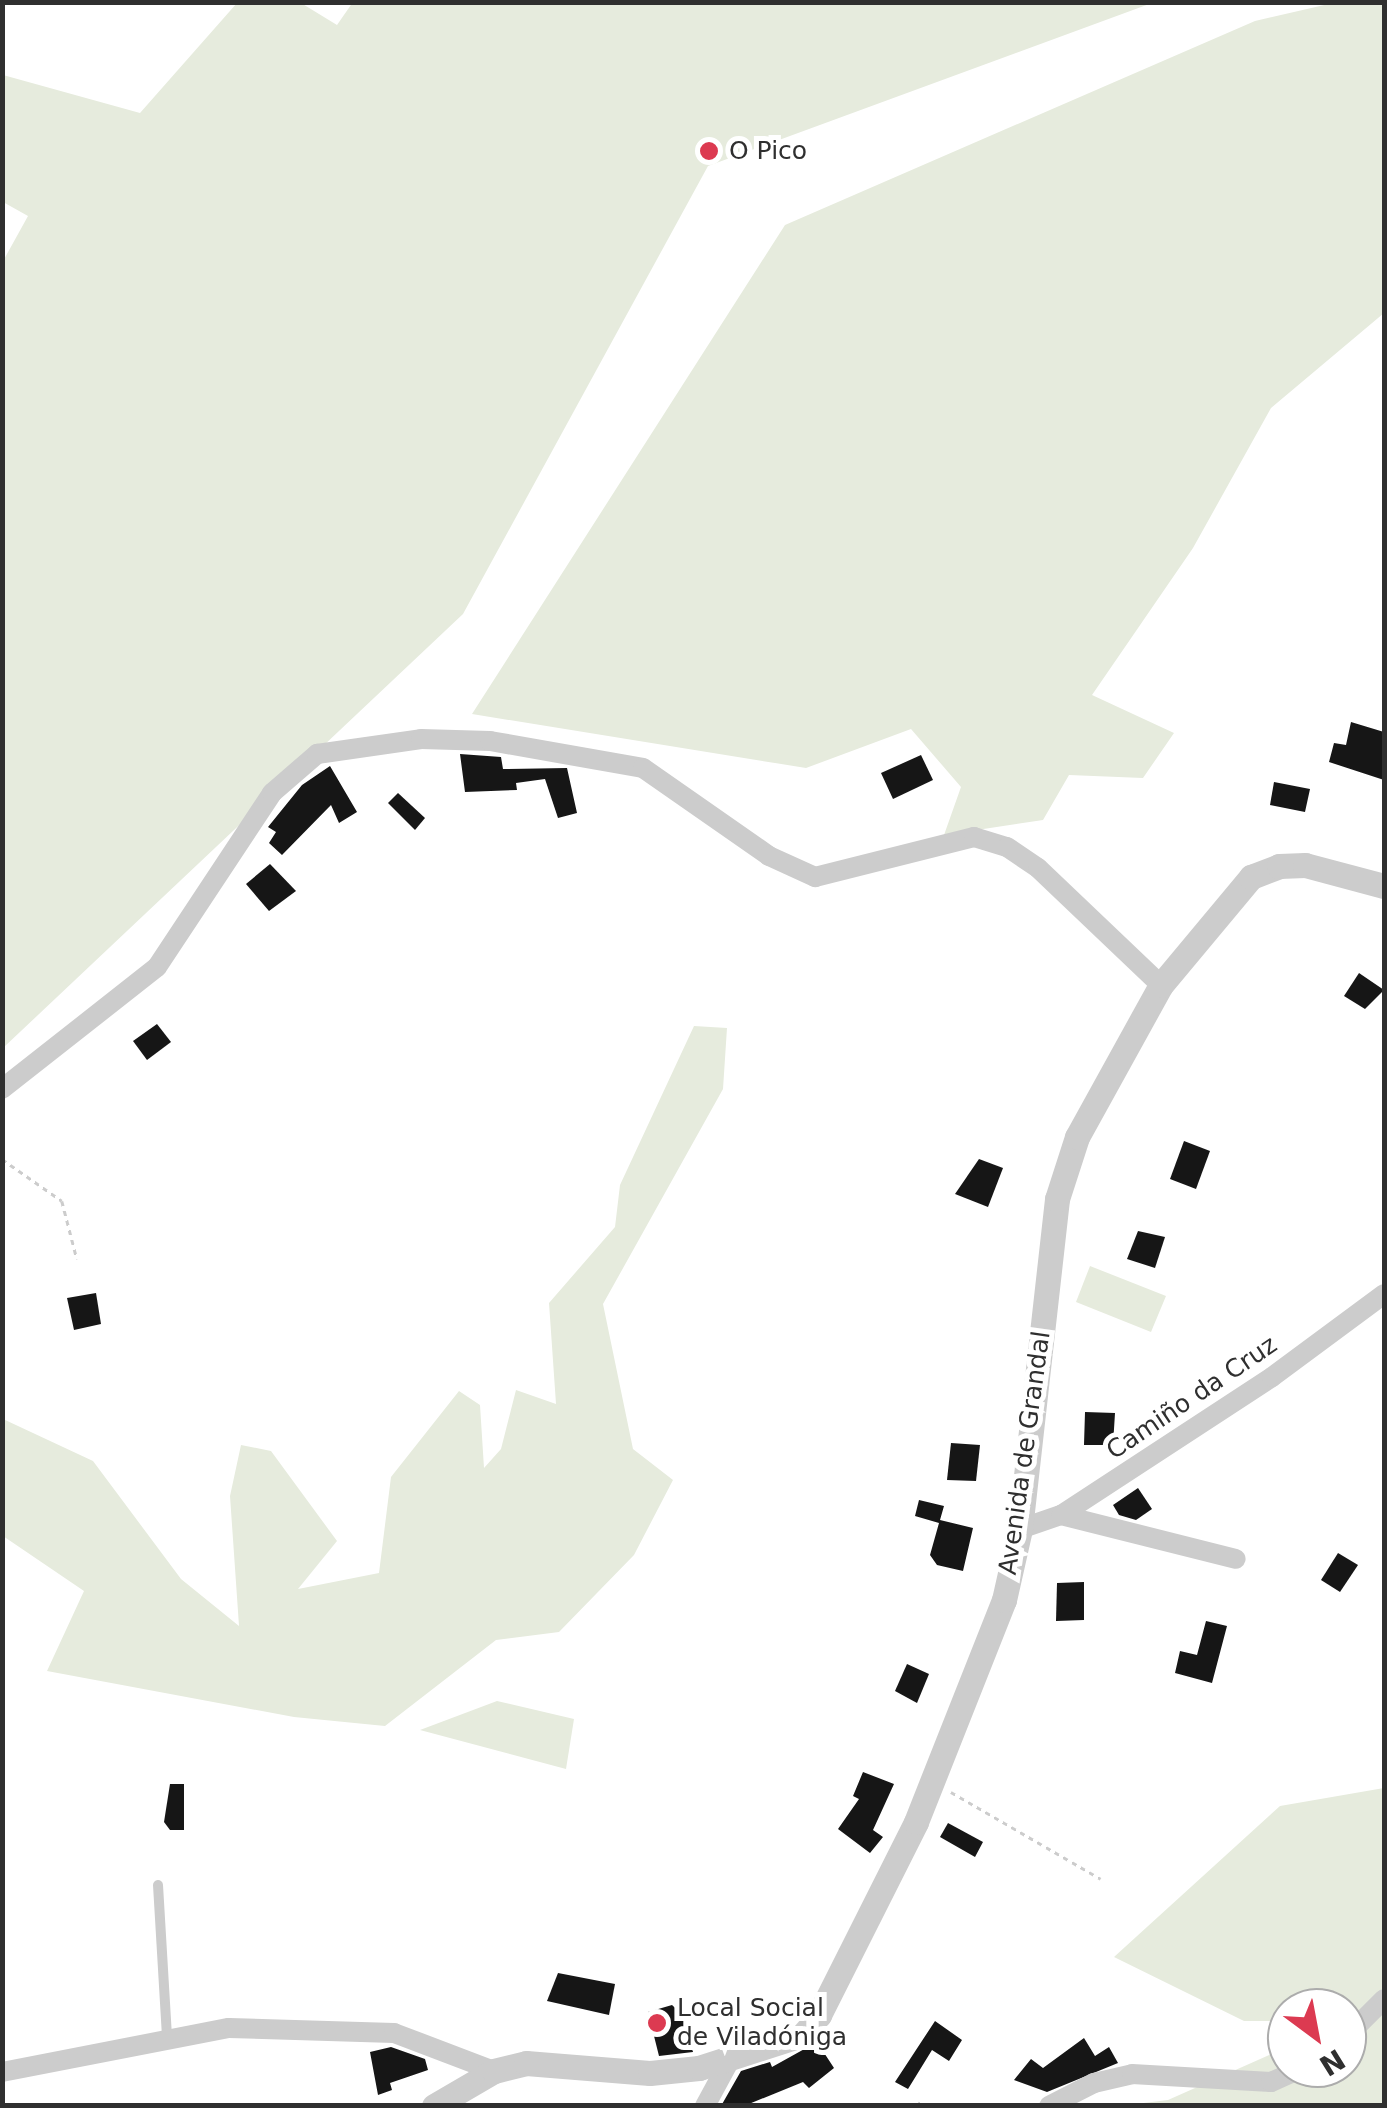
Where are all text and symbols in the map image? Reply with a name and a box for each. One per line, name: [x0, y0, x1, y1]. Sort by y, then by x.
place label: O Pico: [729, 136, 807, 166]
marker: O Pico: [698, 140, 720, 162]
street label: Avenida de Grandal: [993, 1329, 1057, 1577]
street label: Camiño da Cruz: [1101, 1330, 1283, 1466]
north arrow: [1267, 1988, 1367, 2088]
place label: Local Social de Viladóniga: [677, 1994, 847, 2053]
marker: Local Social de Viladóniga: [646, 2012, 668, 2034]
text: N: [1313, 2042, 1351, 2082]

